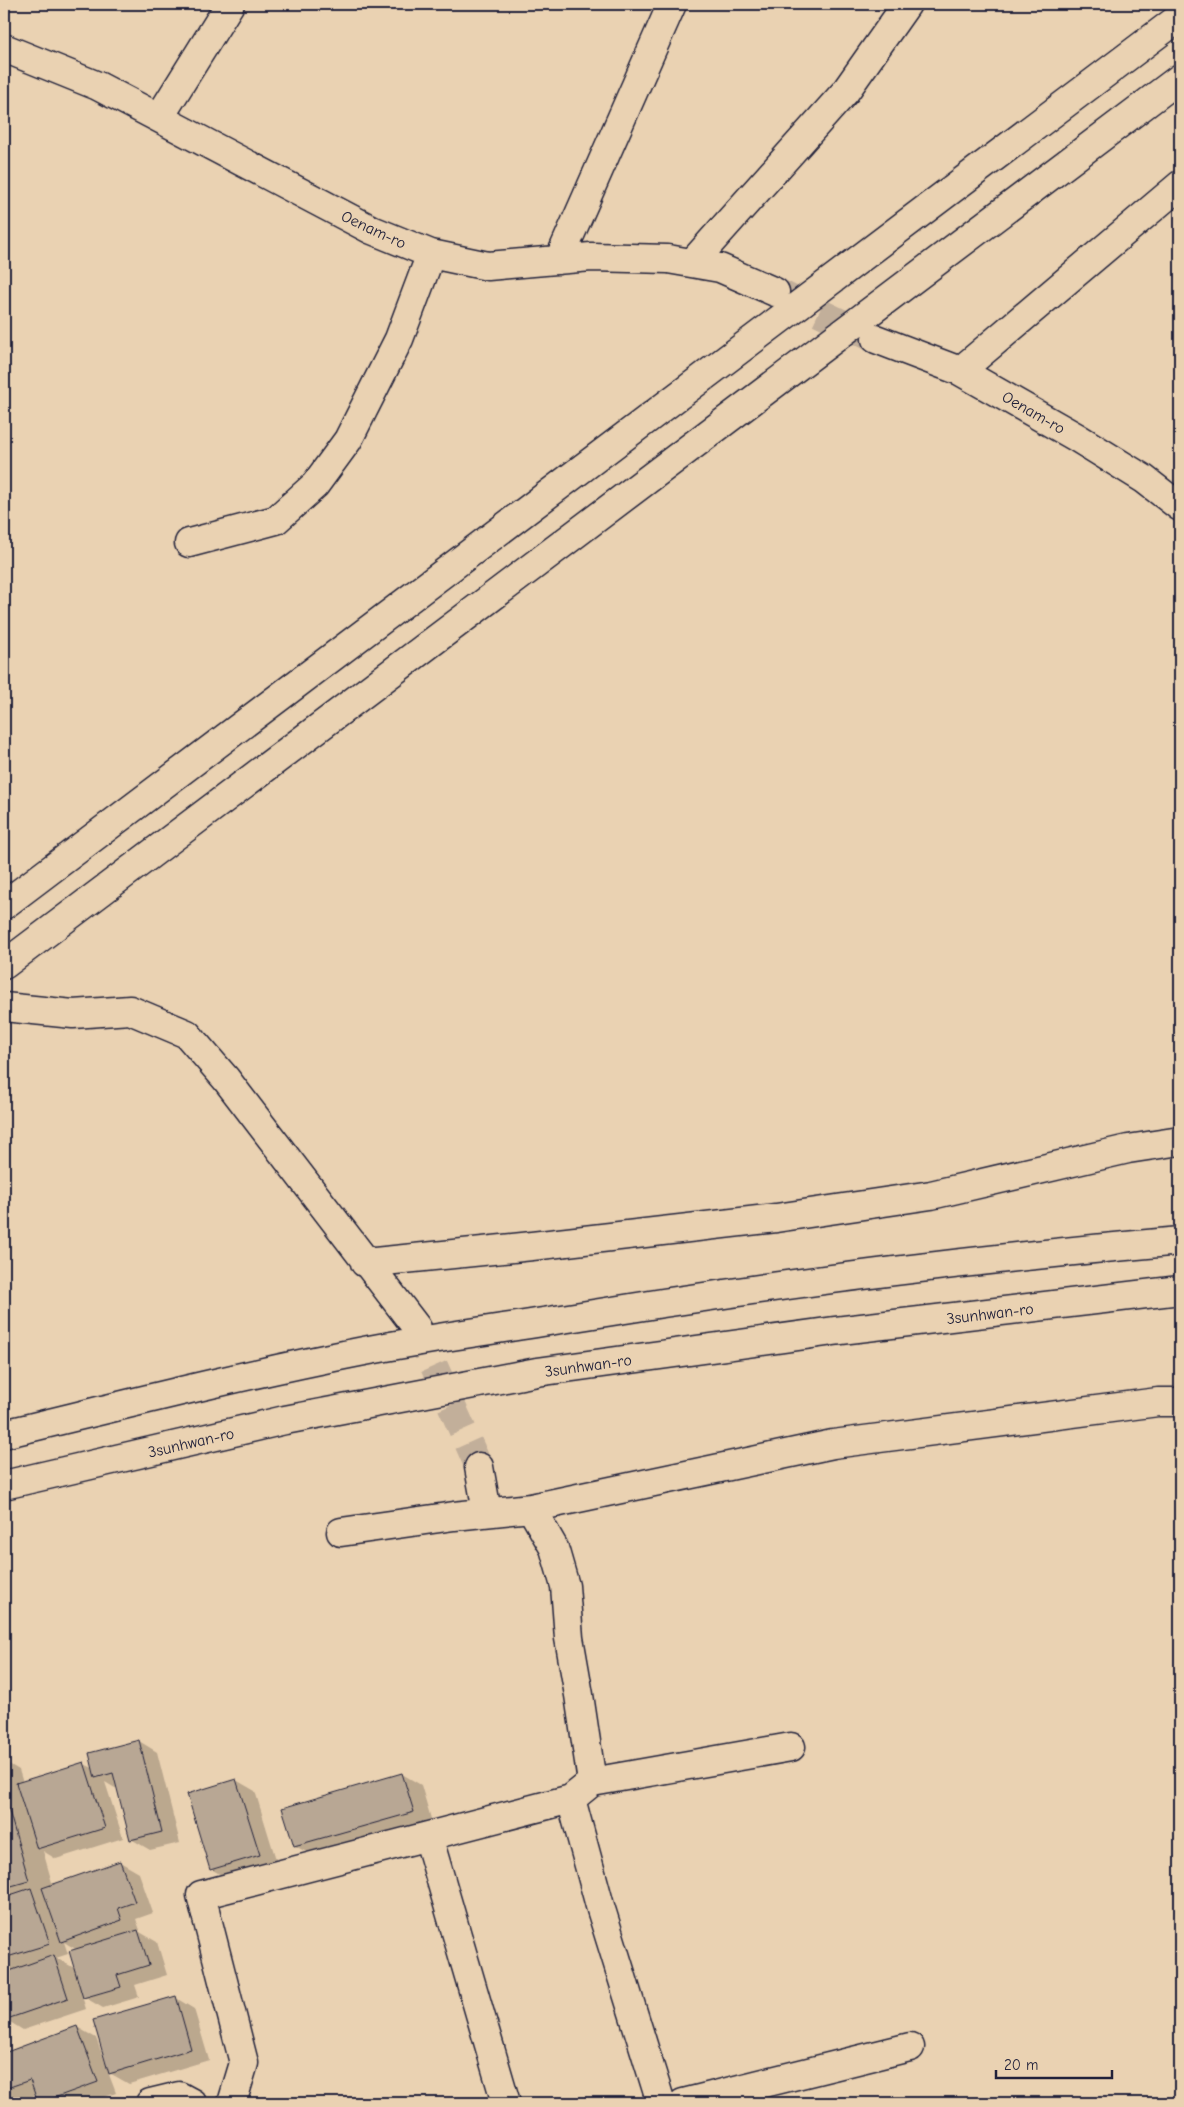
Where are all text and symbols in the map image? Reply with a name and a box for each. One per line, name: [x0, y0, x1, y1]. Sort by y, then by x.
street label: Oenam-ro: [338, 207, 409, 253]
street label: Oenam-ro: [999, 388, 1068, 438]
street label: 3sunhwan-ro: [945, 1300, 1035, 1328]
street label: 3sunhwan-ro: [543, 1351, 633, 1381]
street label: 3sunhwan-ro: [146, 1424, 236, 1462]
scale bar: [996, 2047, 1113, 2079]
text: 20 m: [1004, 2056, 1038, 2074]

